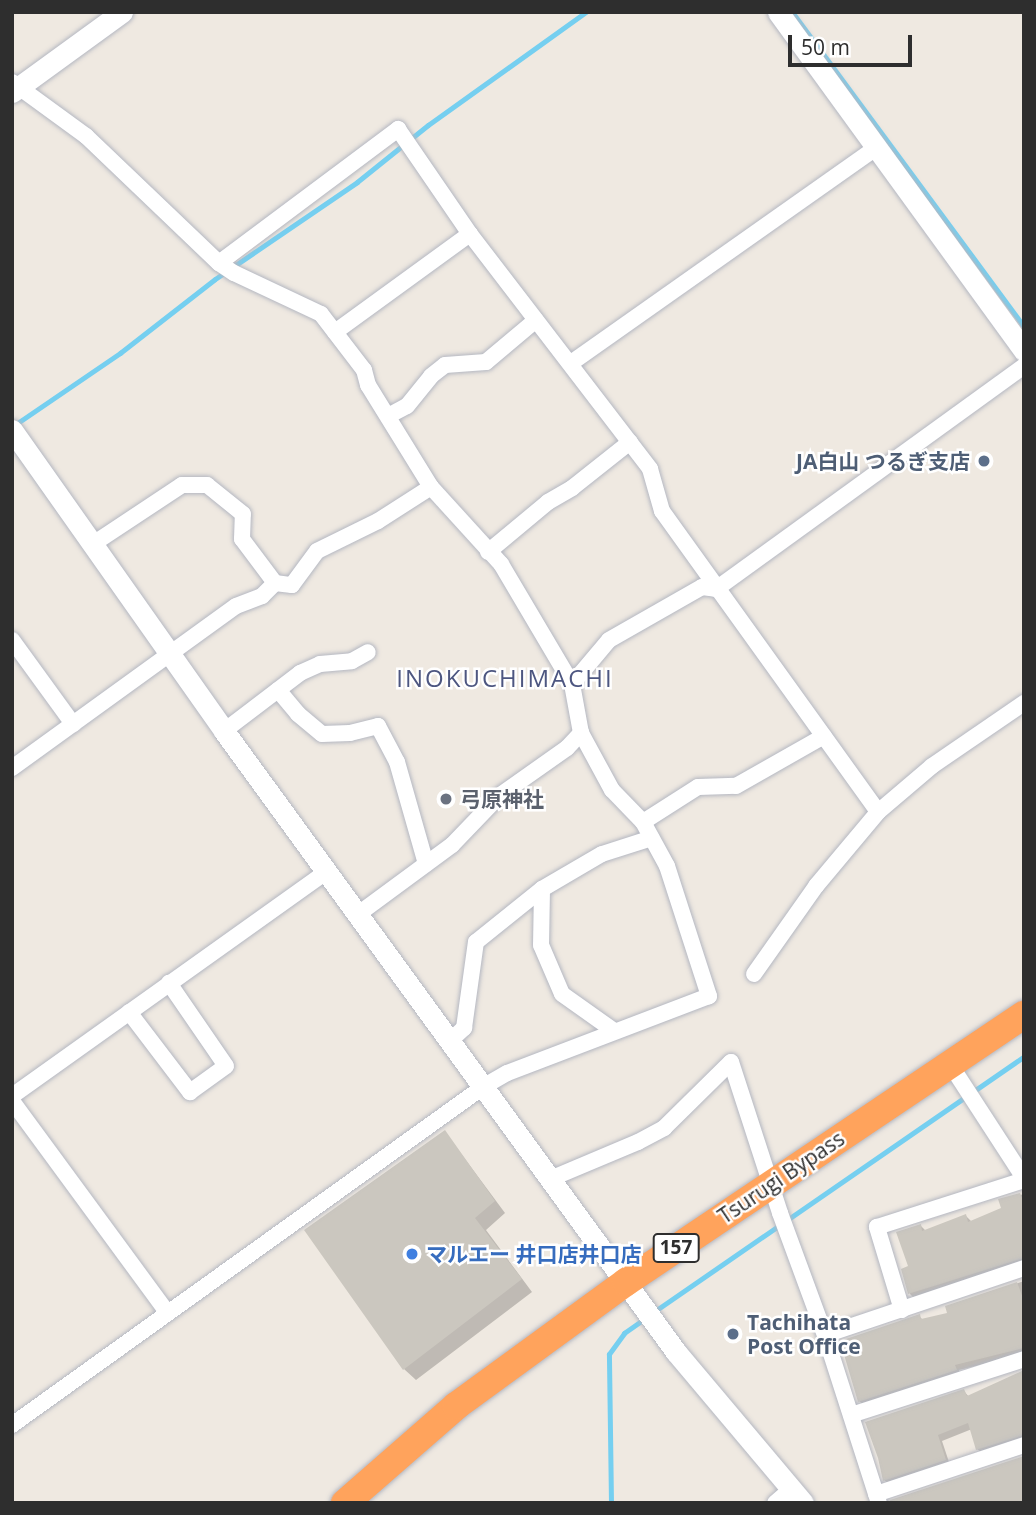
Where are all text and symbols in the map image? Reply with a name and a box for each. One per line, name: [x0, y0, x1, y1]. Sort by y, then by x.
scale bar: [791, 21, 915, 65]
text: 50 m: [801, 33, 850, 61]
place label: JA白山 つるぎ支店: [796, 448, 970, 474]
marker: JA白山 つるぎ支店: [976, 453, 992, 469]
district label: INOKUCHIMACHI: [398, 664, 612, 692]
place label: 弓原神社: [460, 786, 544, 812]
marker: 弓原神社: [438, 791, 454, 807]
street label: Tsurugi Bypass: [713, 1126, 849, 1228]
road number: 157: [652, 1232, 700, 1264]
place label: マルエー 井口店井口店: [426, 1241, 641, 1267]
marker: マルエー 井口店井口店: [404, 1246, 420, 1262]
place label: Tachihata Post Office: [747, 1309, 861, 1359]
marker: Tachihata Post Office: [725, 1326, 741, 1342]

